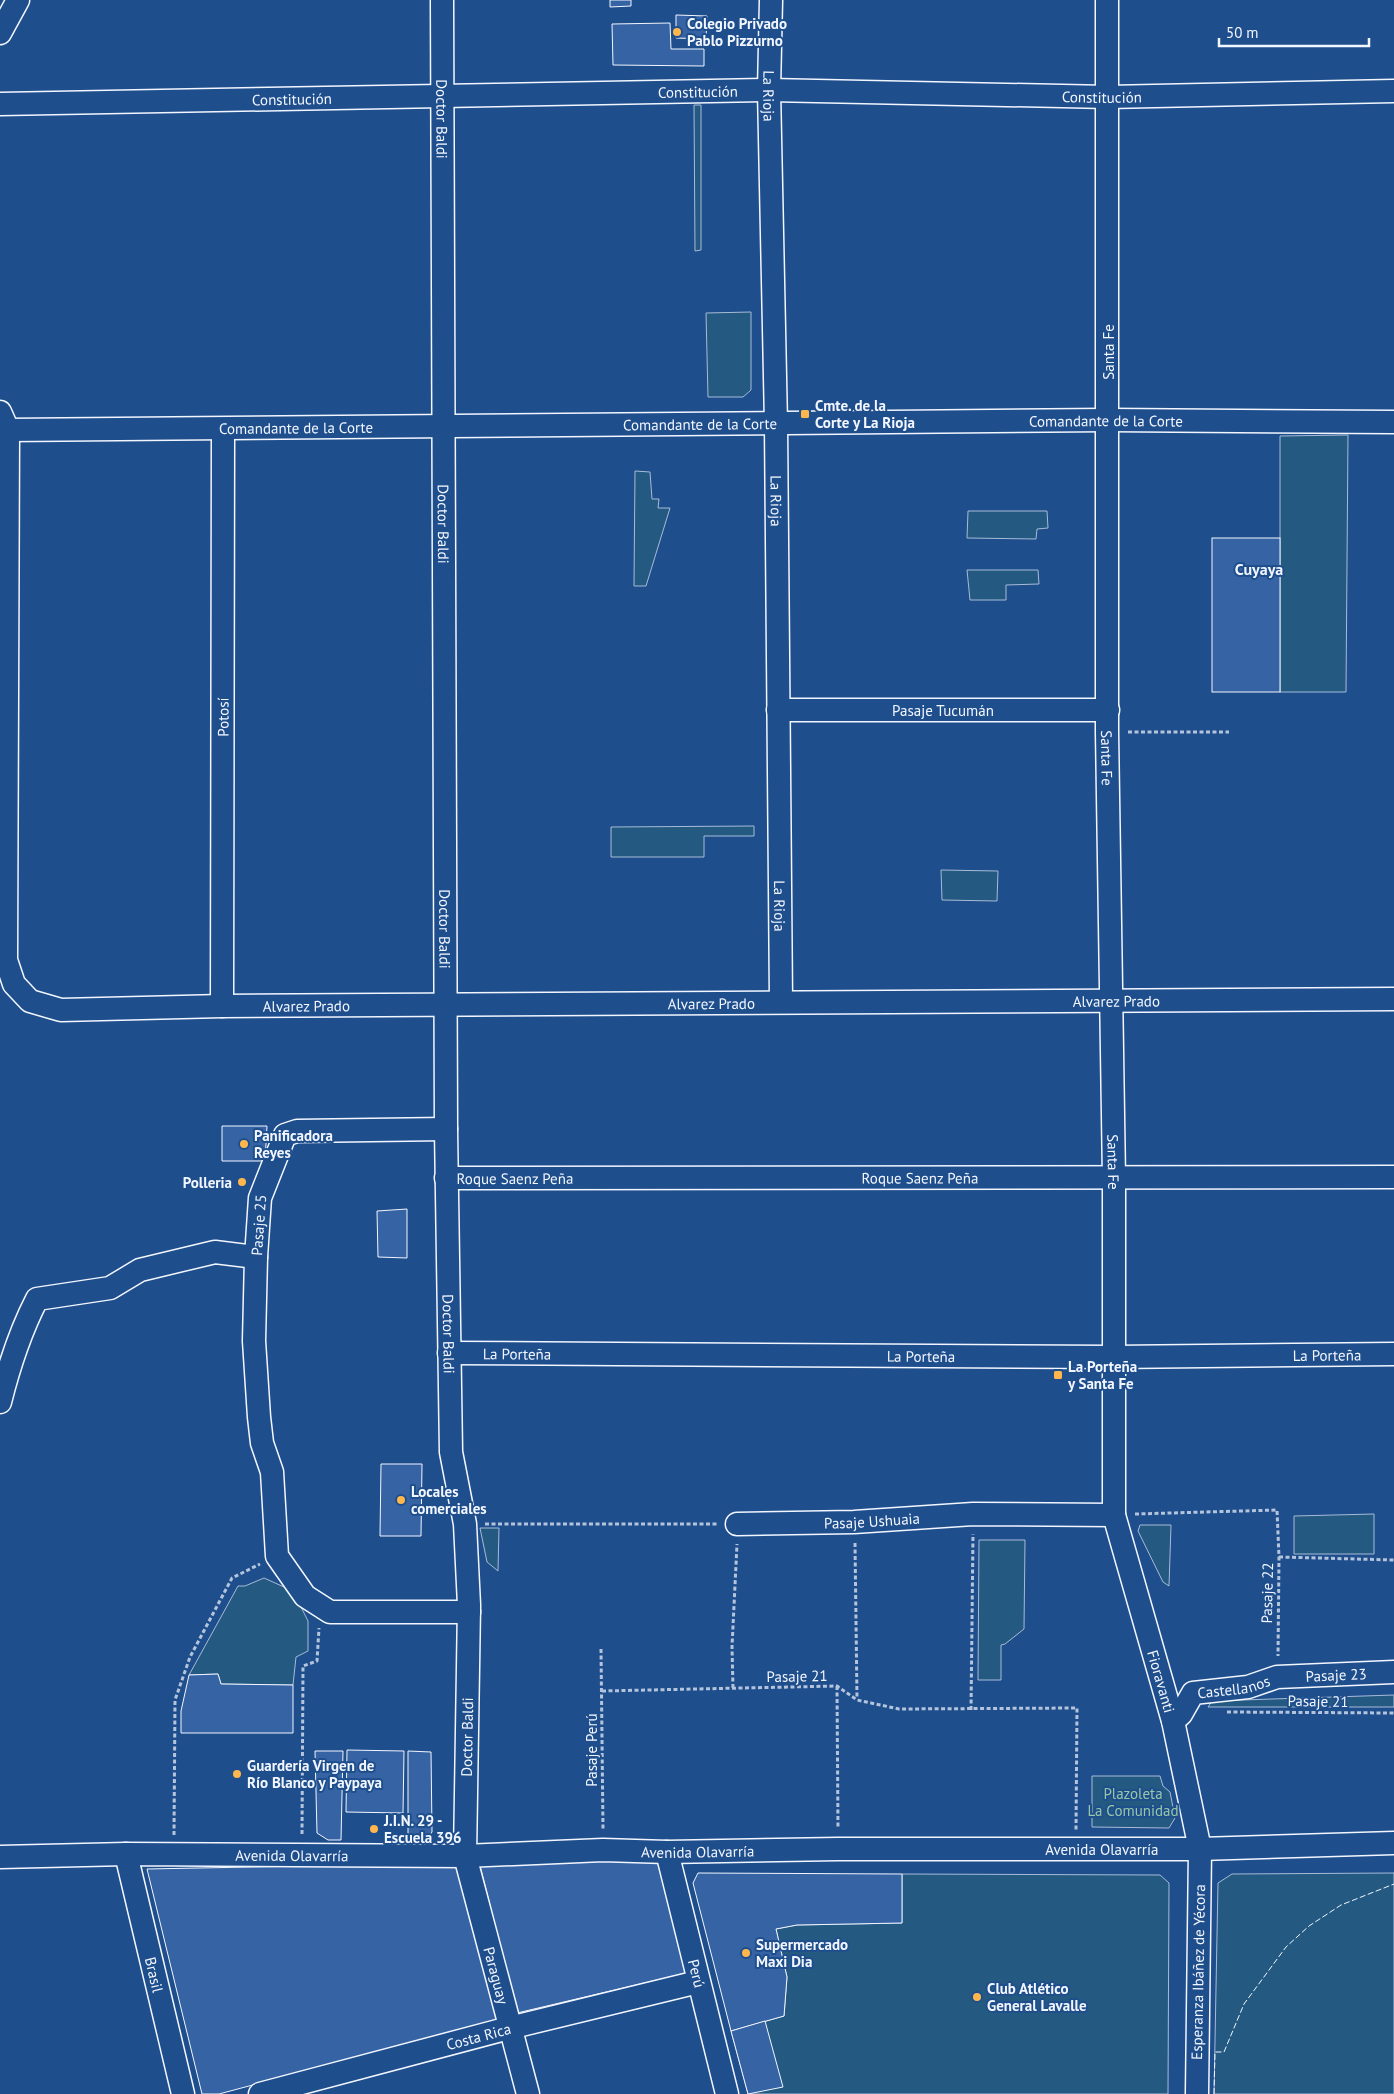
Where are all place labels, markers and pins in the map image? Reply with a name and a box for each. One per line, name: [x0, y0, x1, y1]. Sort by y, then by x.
place label: Colegio Privado Pablo Pizzurno: [687, 14, 787, 50]
marker: Colegio Privado Pablo Pizzurno: [671, 26, 683, 38]
place label: Cmte. de la Corte y La Rioja: [815, 396, 915, 432]
marker: Cmte. de la Corte y La Rioja: [799, 408, 811, 420]
place label: Panificadora Reyes: [254, 1126, 333, 1162]
marker: Panificadora Reyes: [238, 1138, 250, 1150]
place label: Polleria: [183, 1173, 232, 1192]
marker: Polleria: [236, 1176, 248, 1188]
place label: La Porteña y Santa Fe: [1067, 1357, 1137, 1393]
marker: La Porteña y Santa Fe: [1052, 1369, 1064, 1381]
place label: Locales comerciales: [411, 1482, 487, 1518]
marker: Locales comerciales: [395, 1494, 407, 1506]
place label: Guardería Virgen de Río Blanco y Paypaya: [247, 1756, 382, 1792]
marker: Guardería Virgen de Río Blanco y Paypaya: [231, 1768, 243, 1780]
place label: J.I.N. 29 - Escuela 396: [383, 1811, 462, 1847]
marker: J.I.N. 29 - Escuela 396: [368, 1823, 380, 1835]
place label: Supermercado Maxi Dia: [756, 1935, 848, 1971]
marker: Supermercado Maxi Dia: [740, 1947, 752, 1959]
place label: Club Atlético General Lavalle: [987, 1979, 1087, 2015]
marker: Club Atlético General Lavalle: [971, 1991, 983, 2003]

